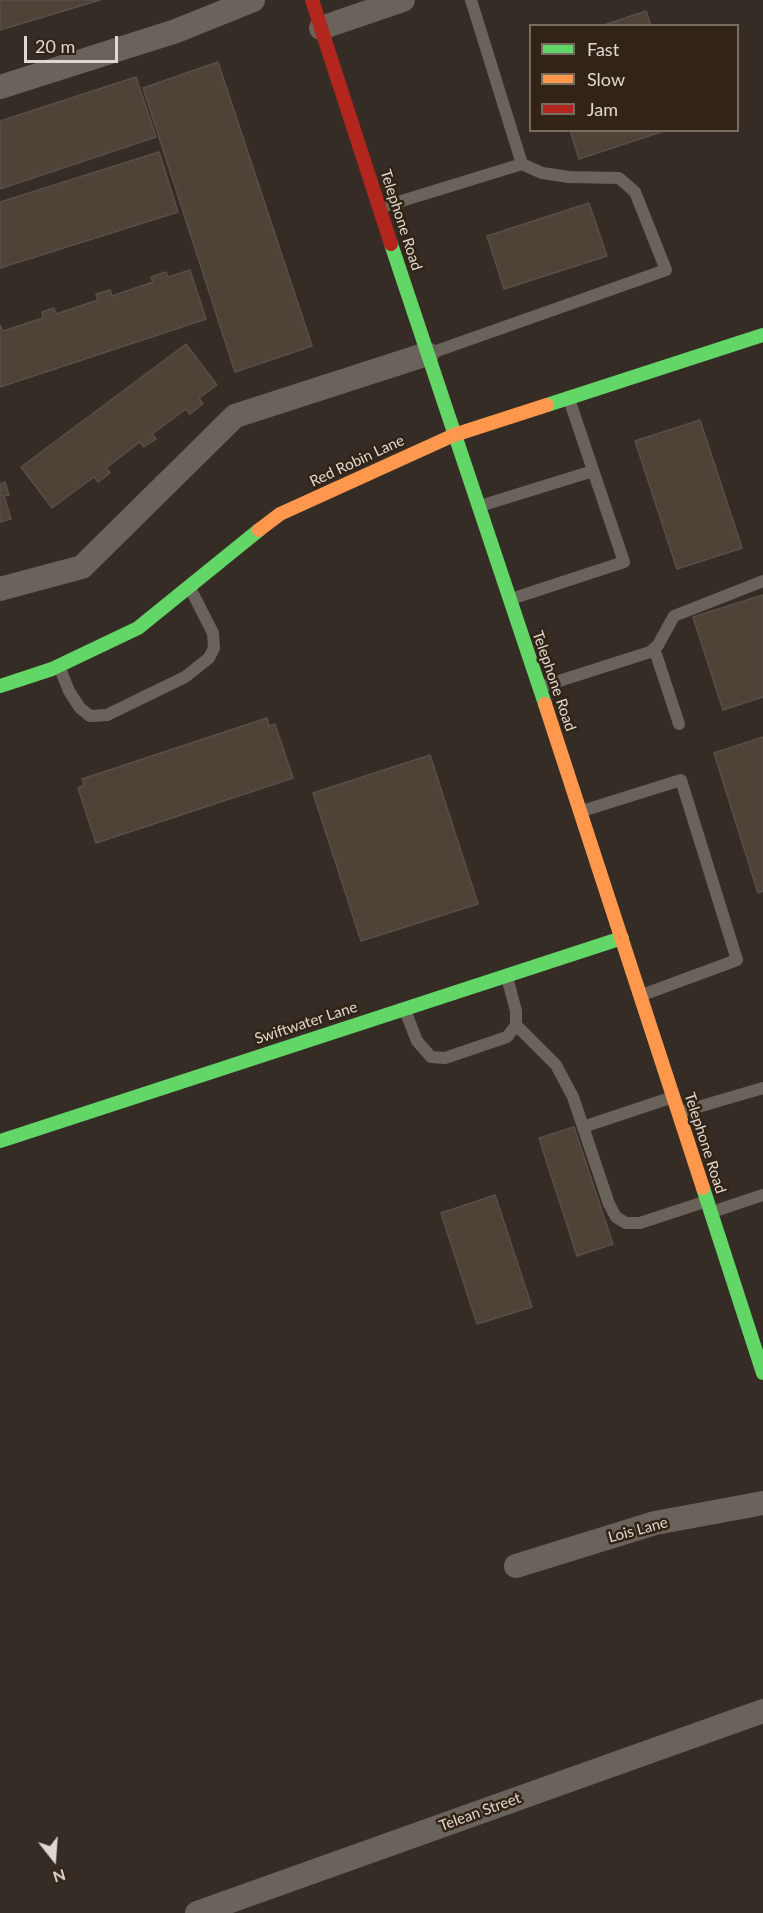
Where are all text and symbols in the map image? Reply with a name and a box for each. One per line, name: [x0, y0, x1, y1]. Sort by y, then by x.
scale bar: [27, 24, 122, 62]
legend: [529, 24, 739, 132]
text: 20 m: [35, 35, 75, 57]
text: Fast: [587, 38, 619, 60]
text: Slow: [587, 68, 625, 90]
text: Jam: [587, 98, 618, 120]
street label: Telephone Road: [376, 167, 426, 273]
street label: Red Robin Lane: [307, 431, 407, 491]
street label: Telephone Road: [528, 628, 580, 734]
street label: Swiftwater Lane: [253, 998, 359, 1048]
street label: Telephone Road: [680, 1090, 730, 1196]
street label: Lois Lane: [606, 1513, 670, 1547]
street label: Telean Street: [437, 1789, 523, 1835]
north arrow: [24, 1829, 84, 1889]
text: N: [51, 1866, 68, 1888]

